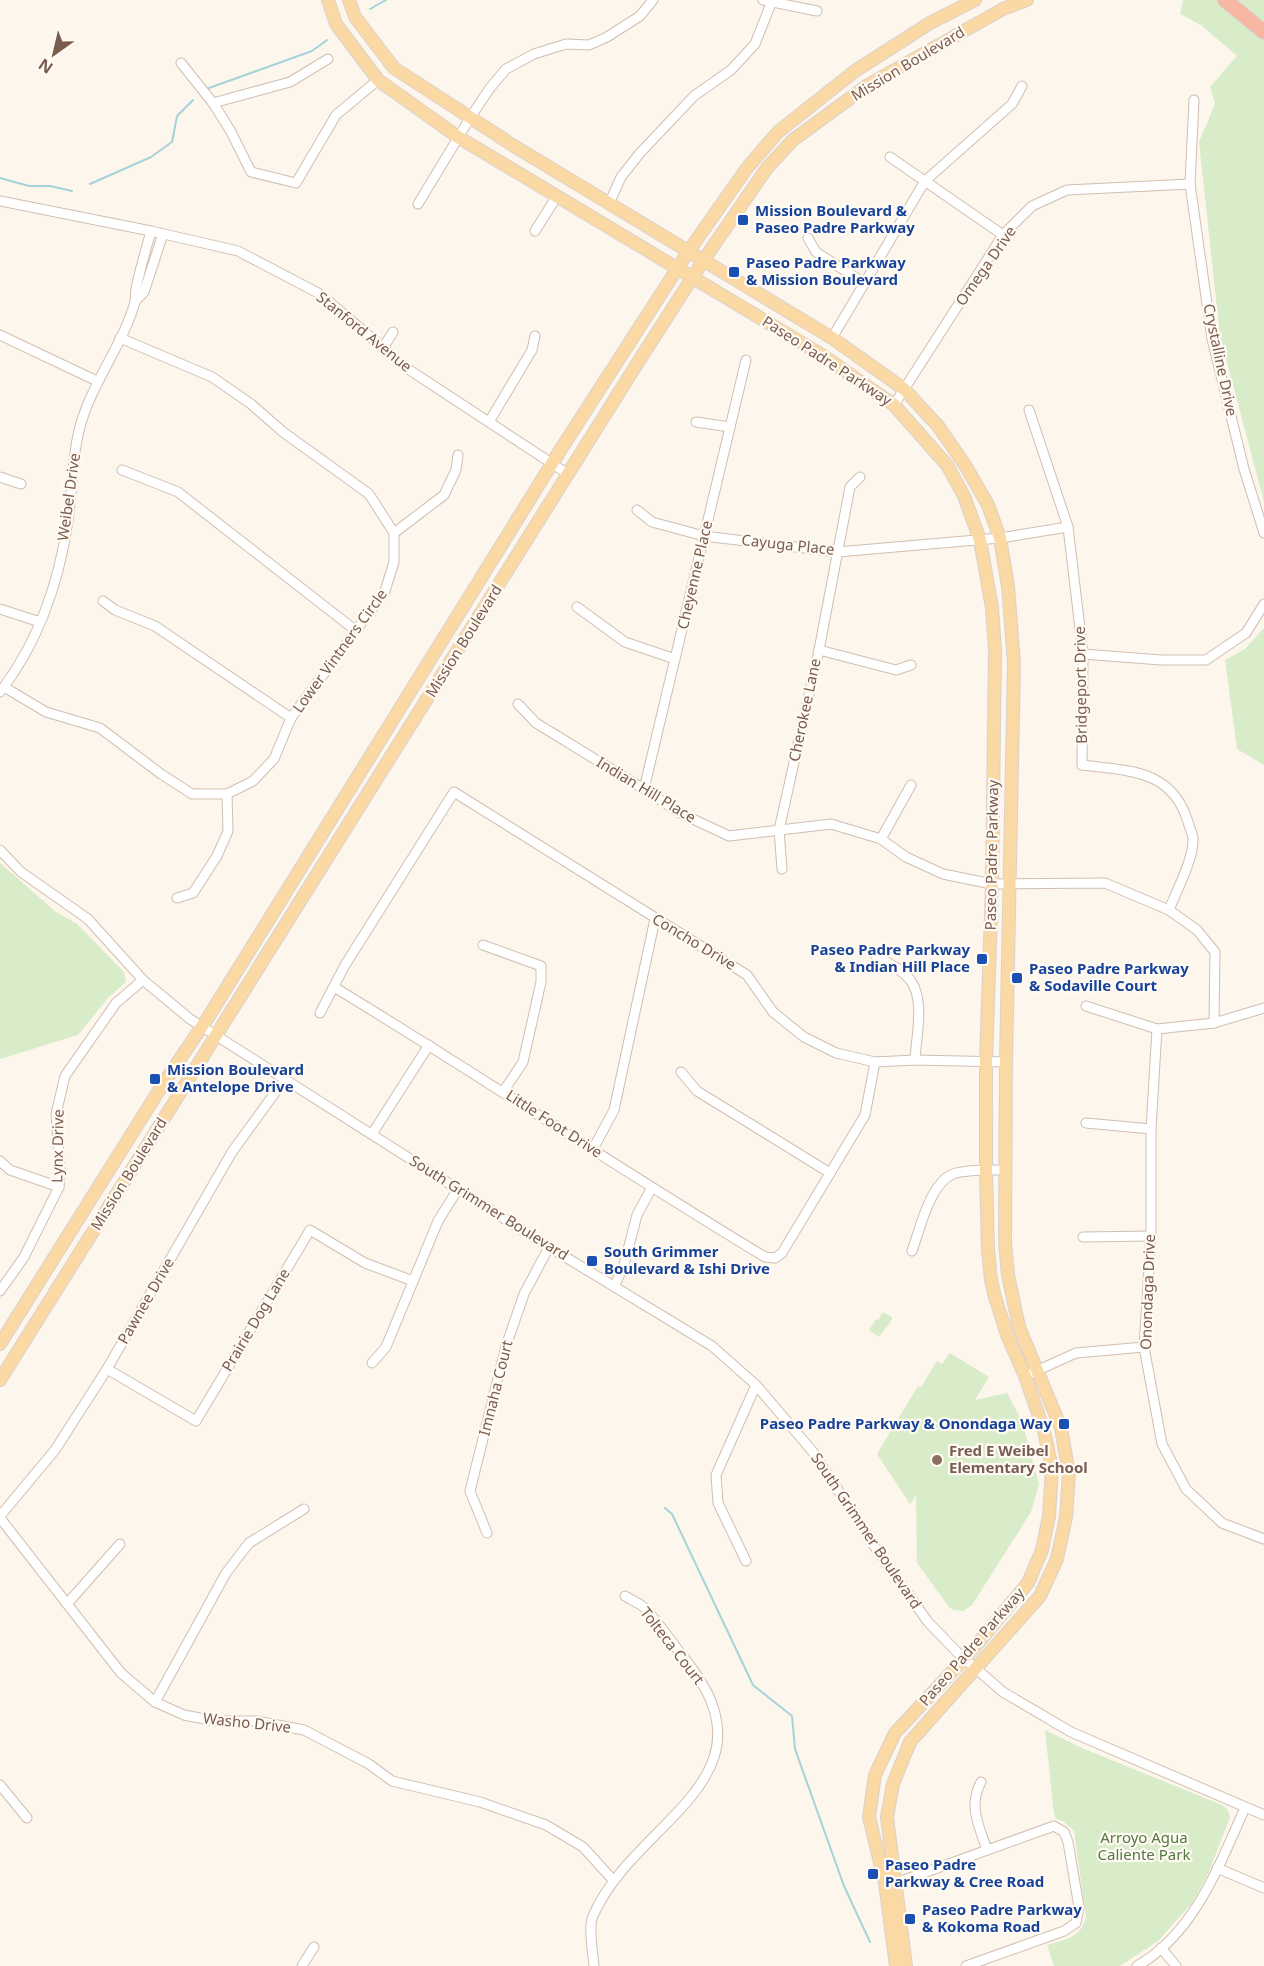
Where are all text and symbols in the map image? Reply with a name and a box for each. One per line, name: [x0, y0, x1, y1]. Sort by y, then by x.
street label: Mission Boulevard: [847, 21, 968, 105]
north arrow: [24, 24, 84, 84]
text: N: [34, 54, 57, 79]
place label: Mission Boulevard & Paseo Padre Parkway: [755, 200, 915, 237]
marker: Mission Boulevard & Paseo Padre Parkway: [736, 213, 750, 227]
street label: Omega Drive: [950, 222, 1020, 309]
place label: Paseo Padre Parkway & Mission Boulevard: [746, 252, 906, 289]
marker: Paseo Padre Parkway & Mission Boulevard: [727, 265, 741, 279]
street label: Stanford Avenue: [313, 287, 416, 376]
street label: Crystalline Drive: [1199, 302, 1243, 418]
street label: Paseo Padre Parkway: [759, 311, 896, 410]
street label: Weibel Drive: [52, 452, 84, 542]
street label: Cheyenne Place: [672, 518, 716, 631]
street label: Cayuga Place: [741, 529, 836, 559]
street label: Mission Boulevard: [420, 580, 506, 701]
street label: Lower Vintners Circle: [288, 585, 391, 716]
street label: Bridgeport Drive: [1069, 626, 1091, 744]
street label: Cherokee Lane: [783, 656, 825, 763]
street label: Indian Hill Place: [593, 752, 700, 827]
street label: Paseo Padre Parkway: [980, 779, 1002, 930]
street label: Concho Drive: [649, 908, 740, 974]
place label: Paseo Padre Parkway & Indian Hill Place: [810, 939, 970, 976]
marker: Paseo Padre Parkway & Indian Hill Place: [975, 952, 989, 966]
place label: Paseo Padre Parkway & Sodaville Court: [1029, 958, 1189, 995]
marker: Paseo Padre Parkway & Sodaville Court: [1010, 971, 1024, 985]
place label: Mission Boulevard & Antelope Drive: [167, 1059, 304, 1096]
marker: Mission Boulevard & Antelope Drive: [148, 1072, 162, 1086]
street label: Little Foot Drive: [502, 1085, 607, 1162]
street label: Lynx Drive: [46, 1109, 68, 1183]
street label: Mission Boulevard: [85, 1113, 171, 1234]
street label: South Grimmer Boulevard: [406, 1150, 573, 1264]
street label: Onondaga Drive: [1135, 1234, 1159, 1350]
place label: South Grimmer Boulevard & Ishi Drive: [604, 1241, 770, 1278]
street label: Pawnee Drive: [112, 1254, 178, 1347]
marker: South Grimmer Boulevard & Ishi Drive: [585, 1254, 599, 1268]
street label: Prairie Dog Lane: [216, 1264, 294, 1375]
street label: Imnaha Court: [473, 1337, 517, 1438]
place label: Paseo Padre Parkway & Onondaga Way: [760, 1413, 1052, 1433]
marker: Paseo Padre Parkway & Onondaga Way: [1057, 1417, 1071, 1431]
place label: Fred E Weibel Elementary School: [949, 1440, 1088, 1477]
street label: South Grimmer Boulevard: [807, 1449, 927, 1612]
marker: Fred E Weibel Elementary School: [930, 1453, 944, 1467]
street label: Paseo Padre Parkway: [914, 1583, 1028, 1710]
street label: Tolteca Court: [636, 1603, 710, 1689]
street label: Washo Drive: [202, 1707, 292, 1737]
park label: Arroyo Agua Caliente Park: [1098, 1827, 1190, 1864]
place label: Paseo Padre Parkway & Cree Road: [885, 1854, 1044, 1891]
marker: Paseo Padre Parkway & Cree Road: [866, 1867, 880, 1881]
place label: Paseo Padre Parkway & Kokoma Road: [922, 1899, 1082, 1936]
marker: Paseo Padre Parkway & Kokoma Road: [903, 1912, 917, 1926]

